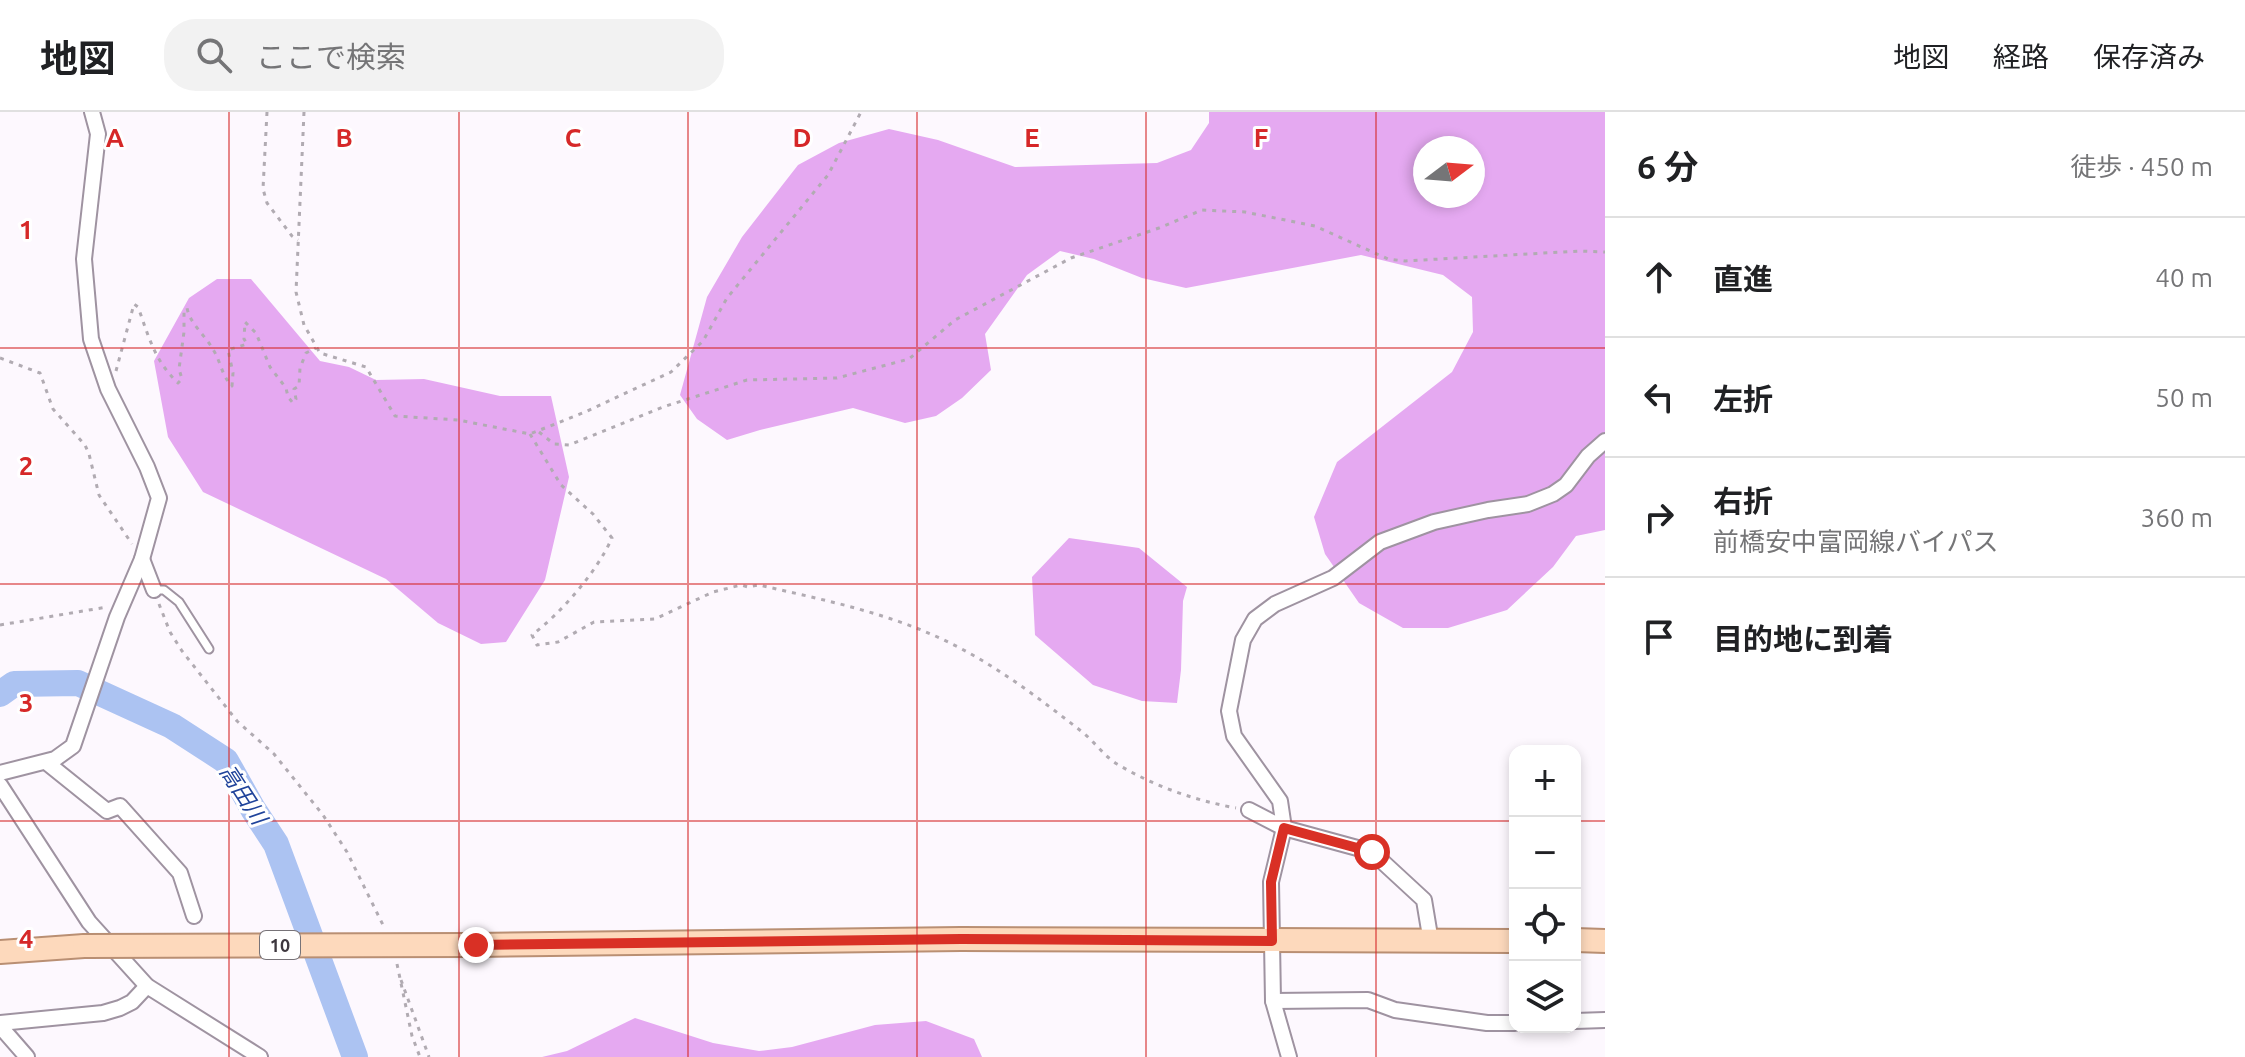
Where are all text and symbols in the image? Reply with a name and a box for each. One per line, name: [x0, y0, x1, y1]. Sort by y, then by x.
search box: [164, 19, 724, 91]
icon: search: [192, 33, 236, 77]
text: 地図: [40, 37, 116, 79]
text: ここで検索: [256, 40, 406, 74]
text: 地図: [1893, 41, 1949, 72]
text: 経路: [1993, 41, 2049, 72]
text: 保存済み: [2093, 41, 2205, 72]
text: A: [106, 123, 125, 152]
text: B: [335, 123, 353, 152]
text: C: [565, 123, 582, 152]
text: D: [793, 123, 811, 152]
text: E: [1024, 123, 1040, 152]
text: F: [1254, 123, 1268, 152]
north arrow: [1413, 136, 1485, 208]
text: 6 分: [1637, 147, 1698, 185]
text: 徒歩 · 450 m: [2070, 152, 2213, 181]
text: 1: [19, 215, 33, 244]
icon: ahead: [1637, 255, 1681, 299]
text: 直進: [1713, 262, 1773, 296]
text: 40 m: [2155, 263, 2213, 292]
icon: left: [1637, 375, 1681, 419]
text: 左折: [1713, 382, 1773, 416]
text: 50 m: [2155, 383, 2213, 412]
text: 2: [19, 451, 33, 480]
text: 右折: [1713, 484, 1773, 518]
icon: right: [1637, 495, 1681, 539]
text: 360 m: [2141, 503, 2213, 532]
text: 前橋安中富岡線バイパス: [1713, 527, 1998, 556]
icon: arrive: [1637, 615, 1681, 659]
text: 目的地に到着: [1713, 622, 1893, 656]
text: 3: [19, 688, 33, 717]
map controls: [1509, 745, 1581, 1033]
button: +: [1509, 745, 1581, 817]
water label: 高田川: [216, 760, 274, 830]
button: −: [1509, 817, 1581, 889]
route start: [1354, 834, 1390, 870]
button: locate: [1509, 889, 1581, 961]
text: 4: [19, 924, 33, 953]
route end: [458, 927, 494, 963]
road number: 10: [260, 931, 300, 959]
button: layers: [1509, 961, 1581, 1033]

